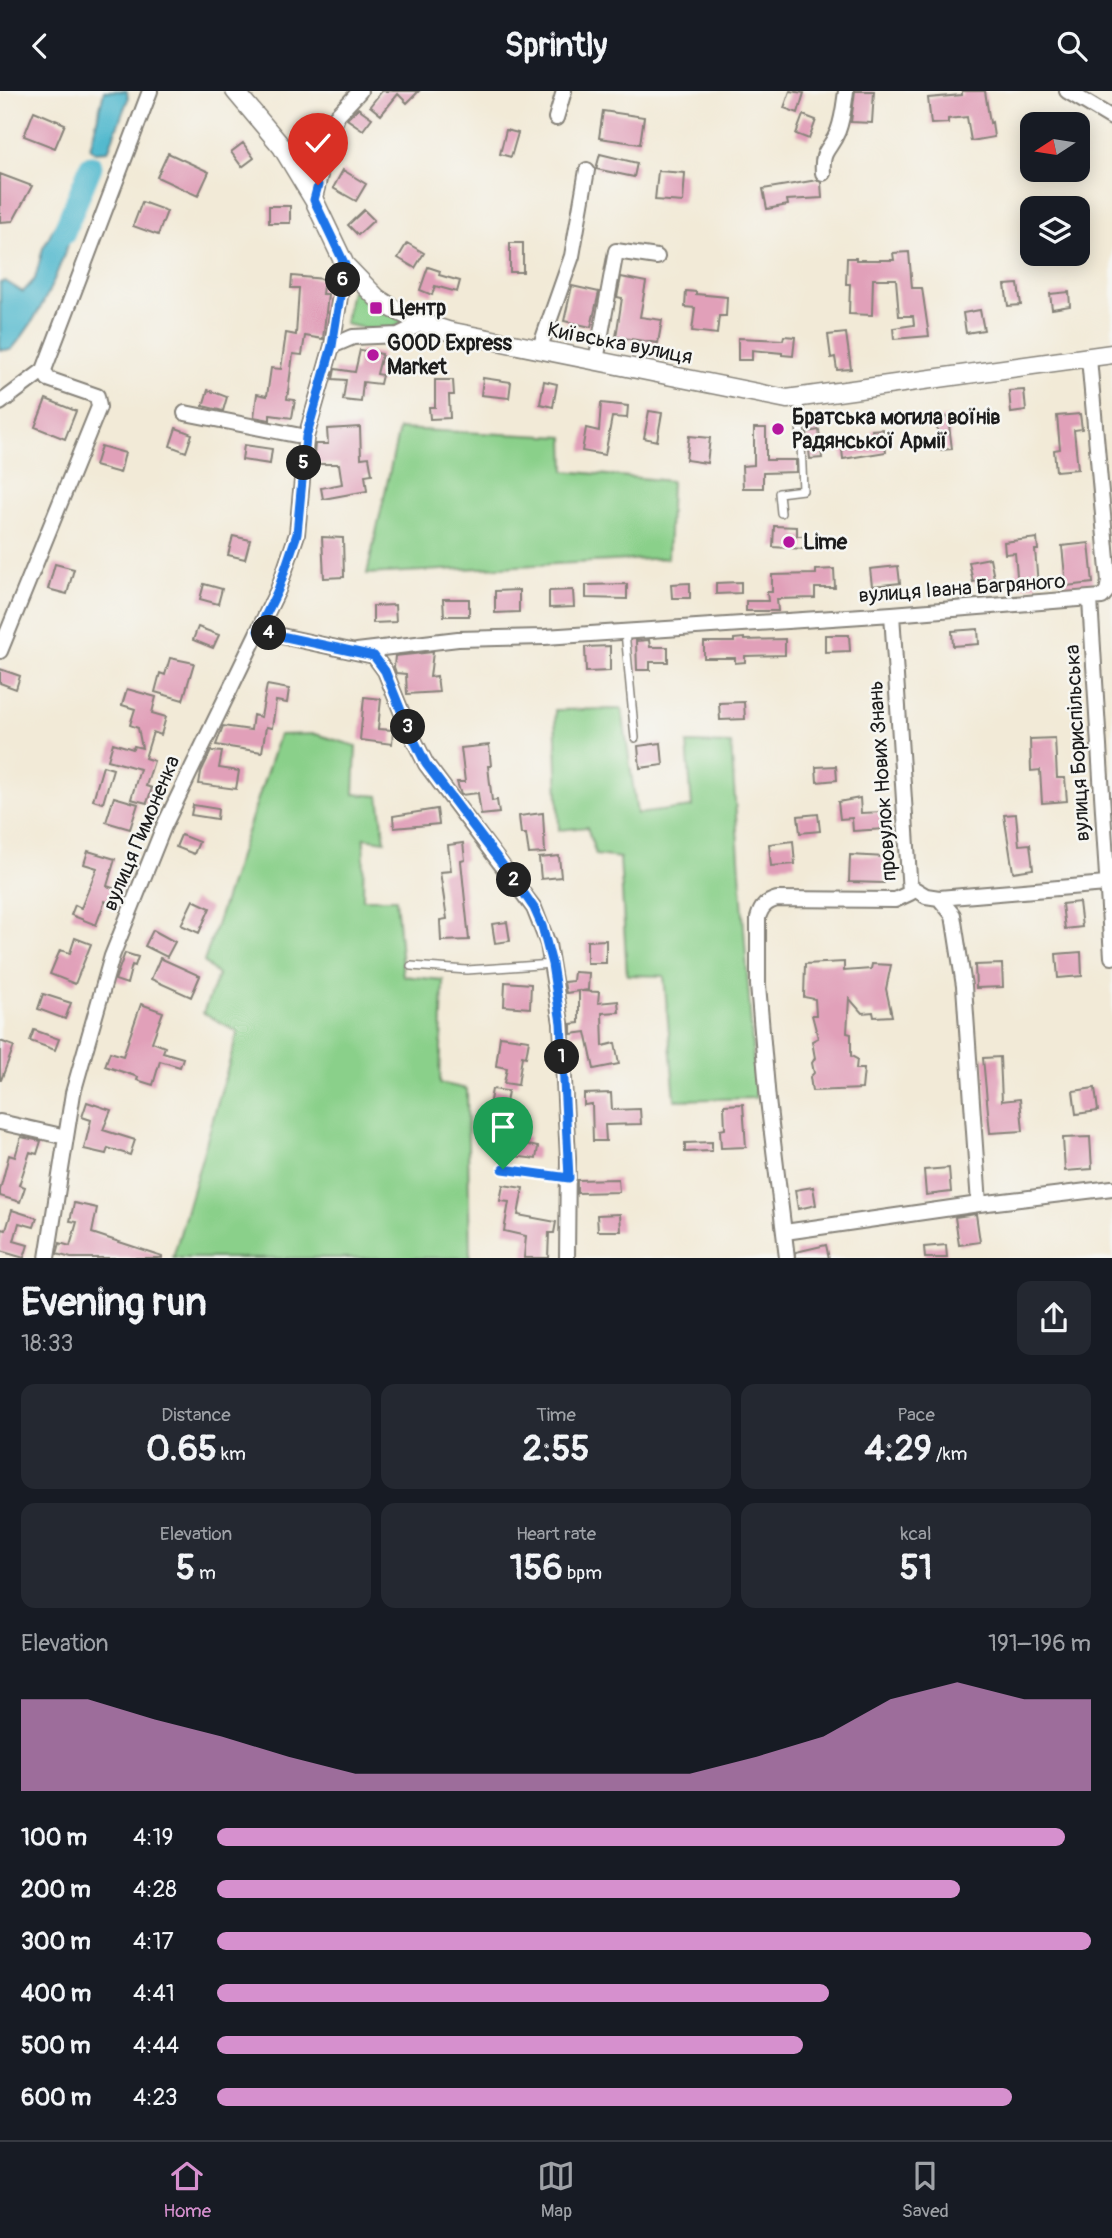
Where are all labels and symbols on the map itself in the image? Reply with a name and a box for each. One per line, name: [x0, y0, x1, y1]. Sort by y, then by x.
north arrow: [1020, 112, 1090, 182]
pin: [288, 113, 348, 185]
pin: 6: [326, 263, 360, 297]
place label: Центр: [390, 295, 446, 322]
marker: Центр: [368, 300, 384, 316]
street label: Київська вулиця: [545, 316, 695, 371]
place label: GOOD Express Market: [387, 330, 512, 381]
marker: GOOD Express Market: [365, 347, 381, 363]
place label: Братська могила воїнів Радянської Армії: [792, 404, 1001, 455]
marker: Братська могила воїнів Радянської Армії: [770, 421, 786, 437]
pin: 5: [286, 445, 322, 481]
place label: Lime: [803, 529, 848, 556]
marker: Lime: [781, 534, 797, 550]
street label: вулиця Івана Багряного: [858, 568, 1067, 609]
pin: 4: [252, 615, 286, 651]
street label: вулиця Бориспільська: [1059, 644, 1096, 842]
street label: провулок Нових Знань: [862, 680, 903, 882]
pin: 3: [390, 709, 426, 745]
street label: вулиця Пимоненка: [97, 751, 186, 915]
pin: 2: [496, 863, 532, 897]
pin: 1: [544, 1039, 580, 1075]
pin: [473, 1097, 533, 1169]

